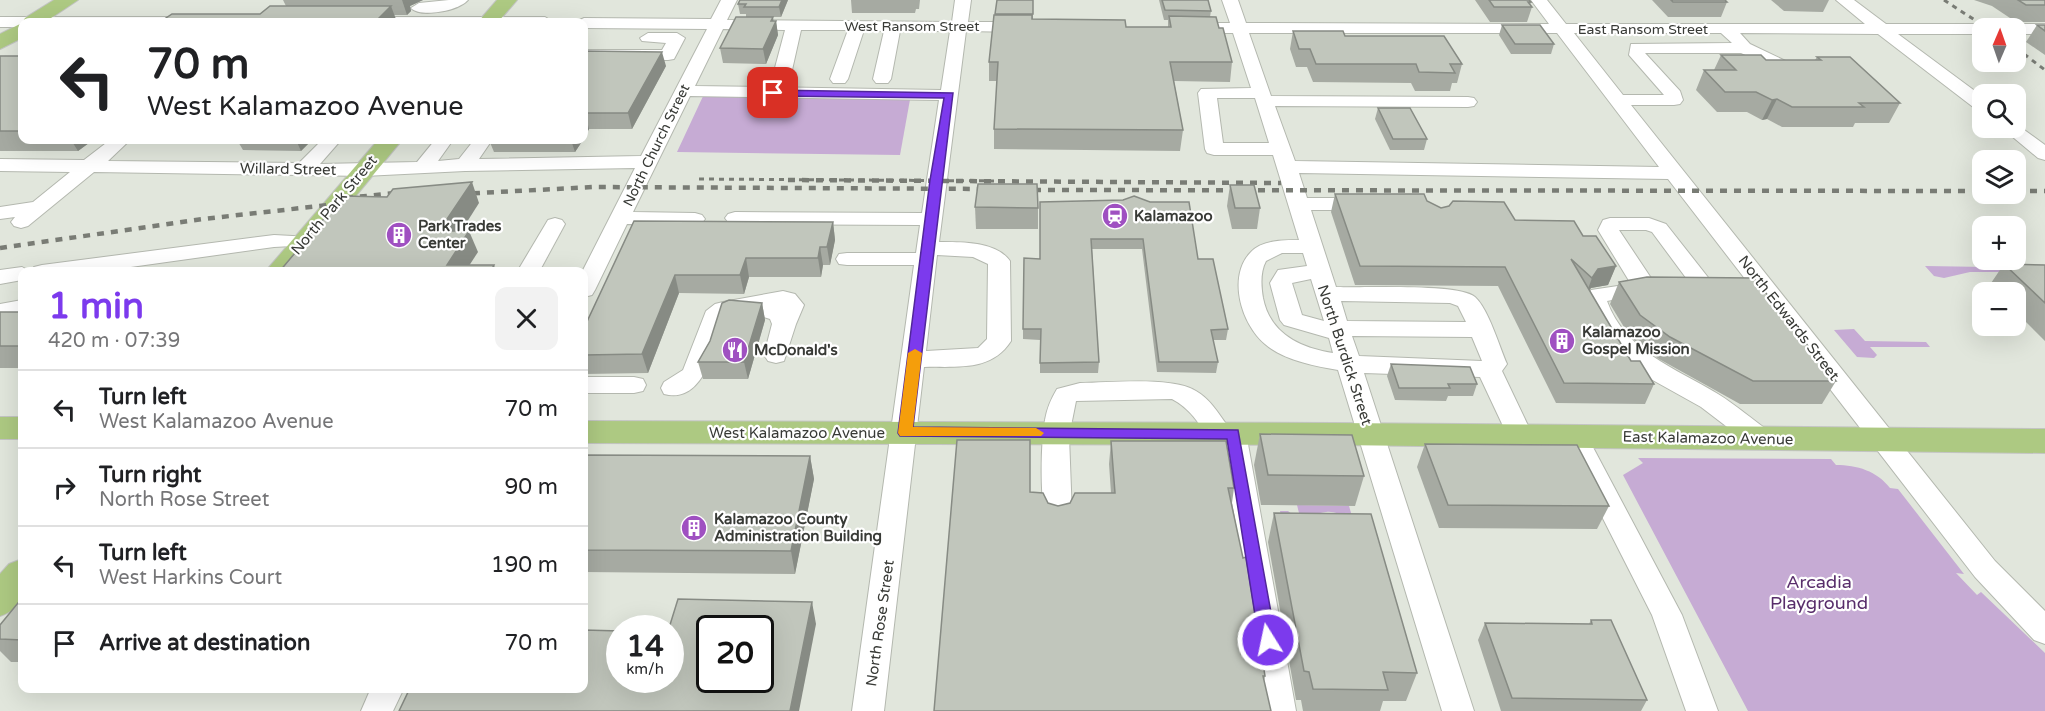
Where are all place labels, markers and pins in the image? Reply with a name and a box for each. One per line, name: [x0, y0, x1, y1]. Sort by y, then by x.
pin: [747, 67, 798, 118]
station icon: Kalamazoo: [1100, 201, 1130, 231]
place label: Kalamazoo: [1134, 207, 1213, 225]
place label: Park Trades Center: [418, 217, 502, 252]
building icon: Park Trades Center: [384, 220, 414, 250]
place label: Kalamazoo Gospel Mission: [1582, 323, 1690, 359]
building icon: Kalamazoo Gospel Mission: [1547, 326, 1577, 356]
restaurant icon: McDonald's: [720, 335, 750, 365]
place label: McDonald's: [754, 341, 838, 359]
place label: Kalamazoo County Administration Building: [714, 510, 882, 546]
building icon: Kalamazoo County Administration Building: [679, 513, 709, 543]

